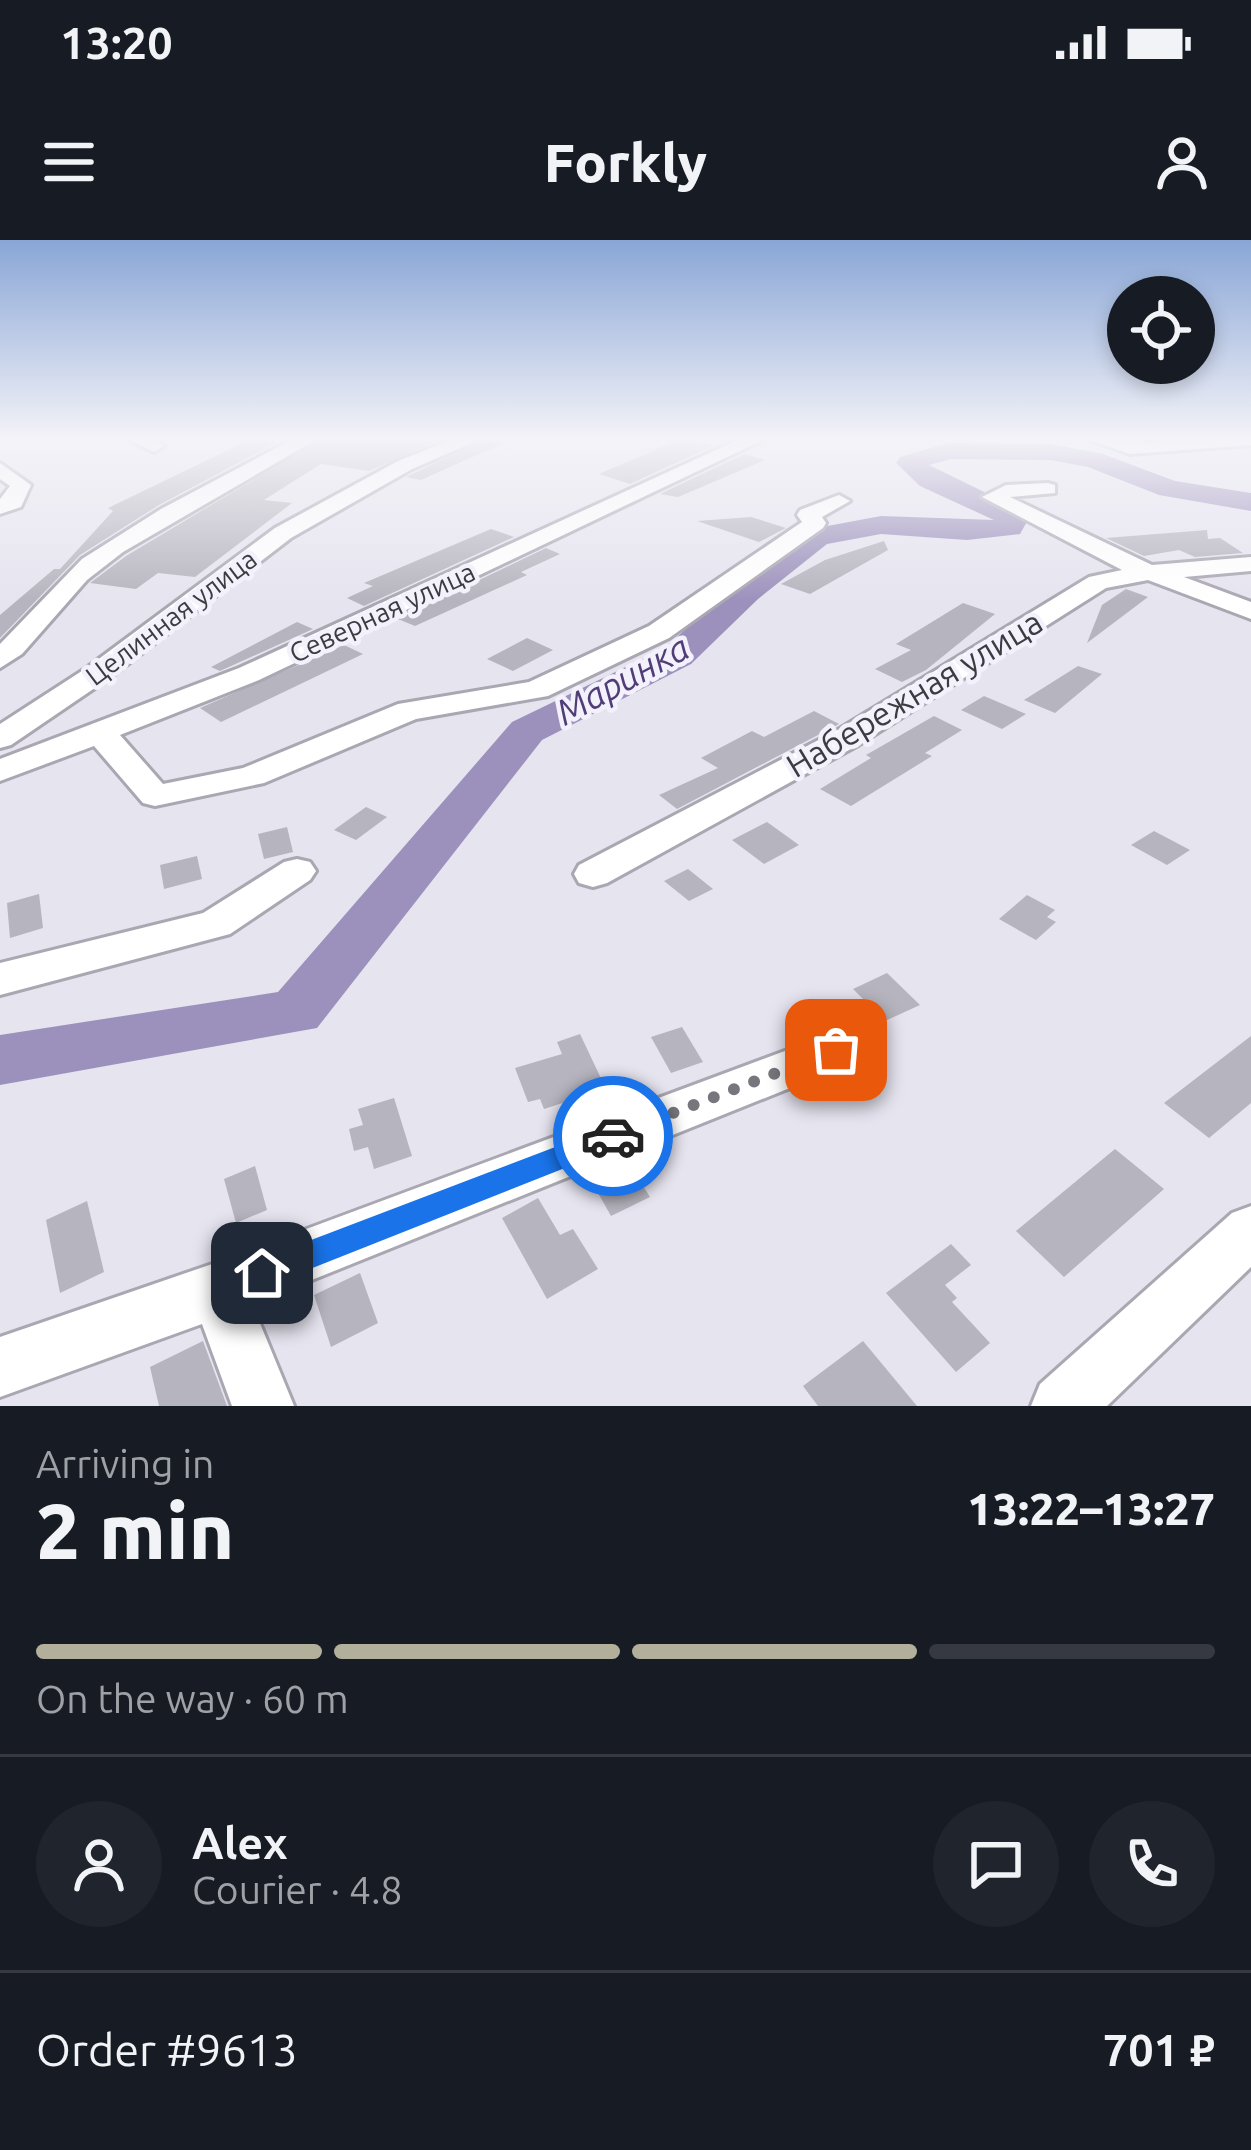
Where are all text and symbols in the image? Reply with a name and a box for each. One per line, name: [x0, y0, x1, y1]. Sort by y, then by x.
text: 13:20: [60, 17, 173, 68]
icon: menu: [36, 129, 102, 195]
icon: person: [1149, 129, 1215, 195]
text: Forkly: [544, 132, 707, 192]
map controls: [1107, 276, 1215, 384]
button: locate: [1107, 276, 1215, 384]
street label: Целинная улица: [80, 543, 262, 691]
street label: Северная улица: [284, 556, 480, 668]
street label: Набережная улица: [780, 602, 1048, 784]
water label: Маринка: [548, 626, 696, 732]
pin: [785, 999, 887, 1101]
icon: bag: [803, 1017, 869, 1083]
courier: [553, 1076, 673, 1196]
icon: car: [580, 1103, 646, 1169]
pin: [211, 1222, 313, 1324]
icon: home: [229, 1240, 295, 1306]
text: Arriving in: [36, 1442, 214, 1485]
text: 13:22–13:27: [967, 1483, 1215, 1534]
text: 2 min: [36, 1486, 234, 1574]
text: On the way · 60 m: [36, 1677, 349, 1720]
button: person: [36, 1801, 162, 1927]
button: chat: [933, 1801, 1059, 1927]
button: phone: [1089, 1801, 1215, 1927]
text: Alex: [192, 1817, 288, 1868]
text: Courier · 4.8: [192, 1868, 403, 1911]
text: Order #9613: [36, 2024, 298, 2075]
text: 701 ₽: [1103, 2024, 1215, 2075]

